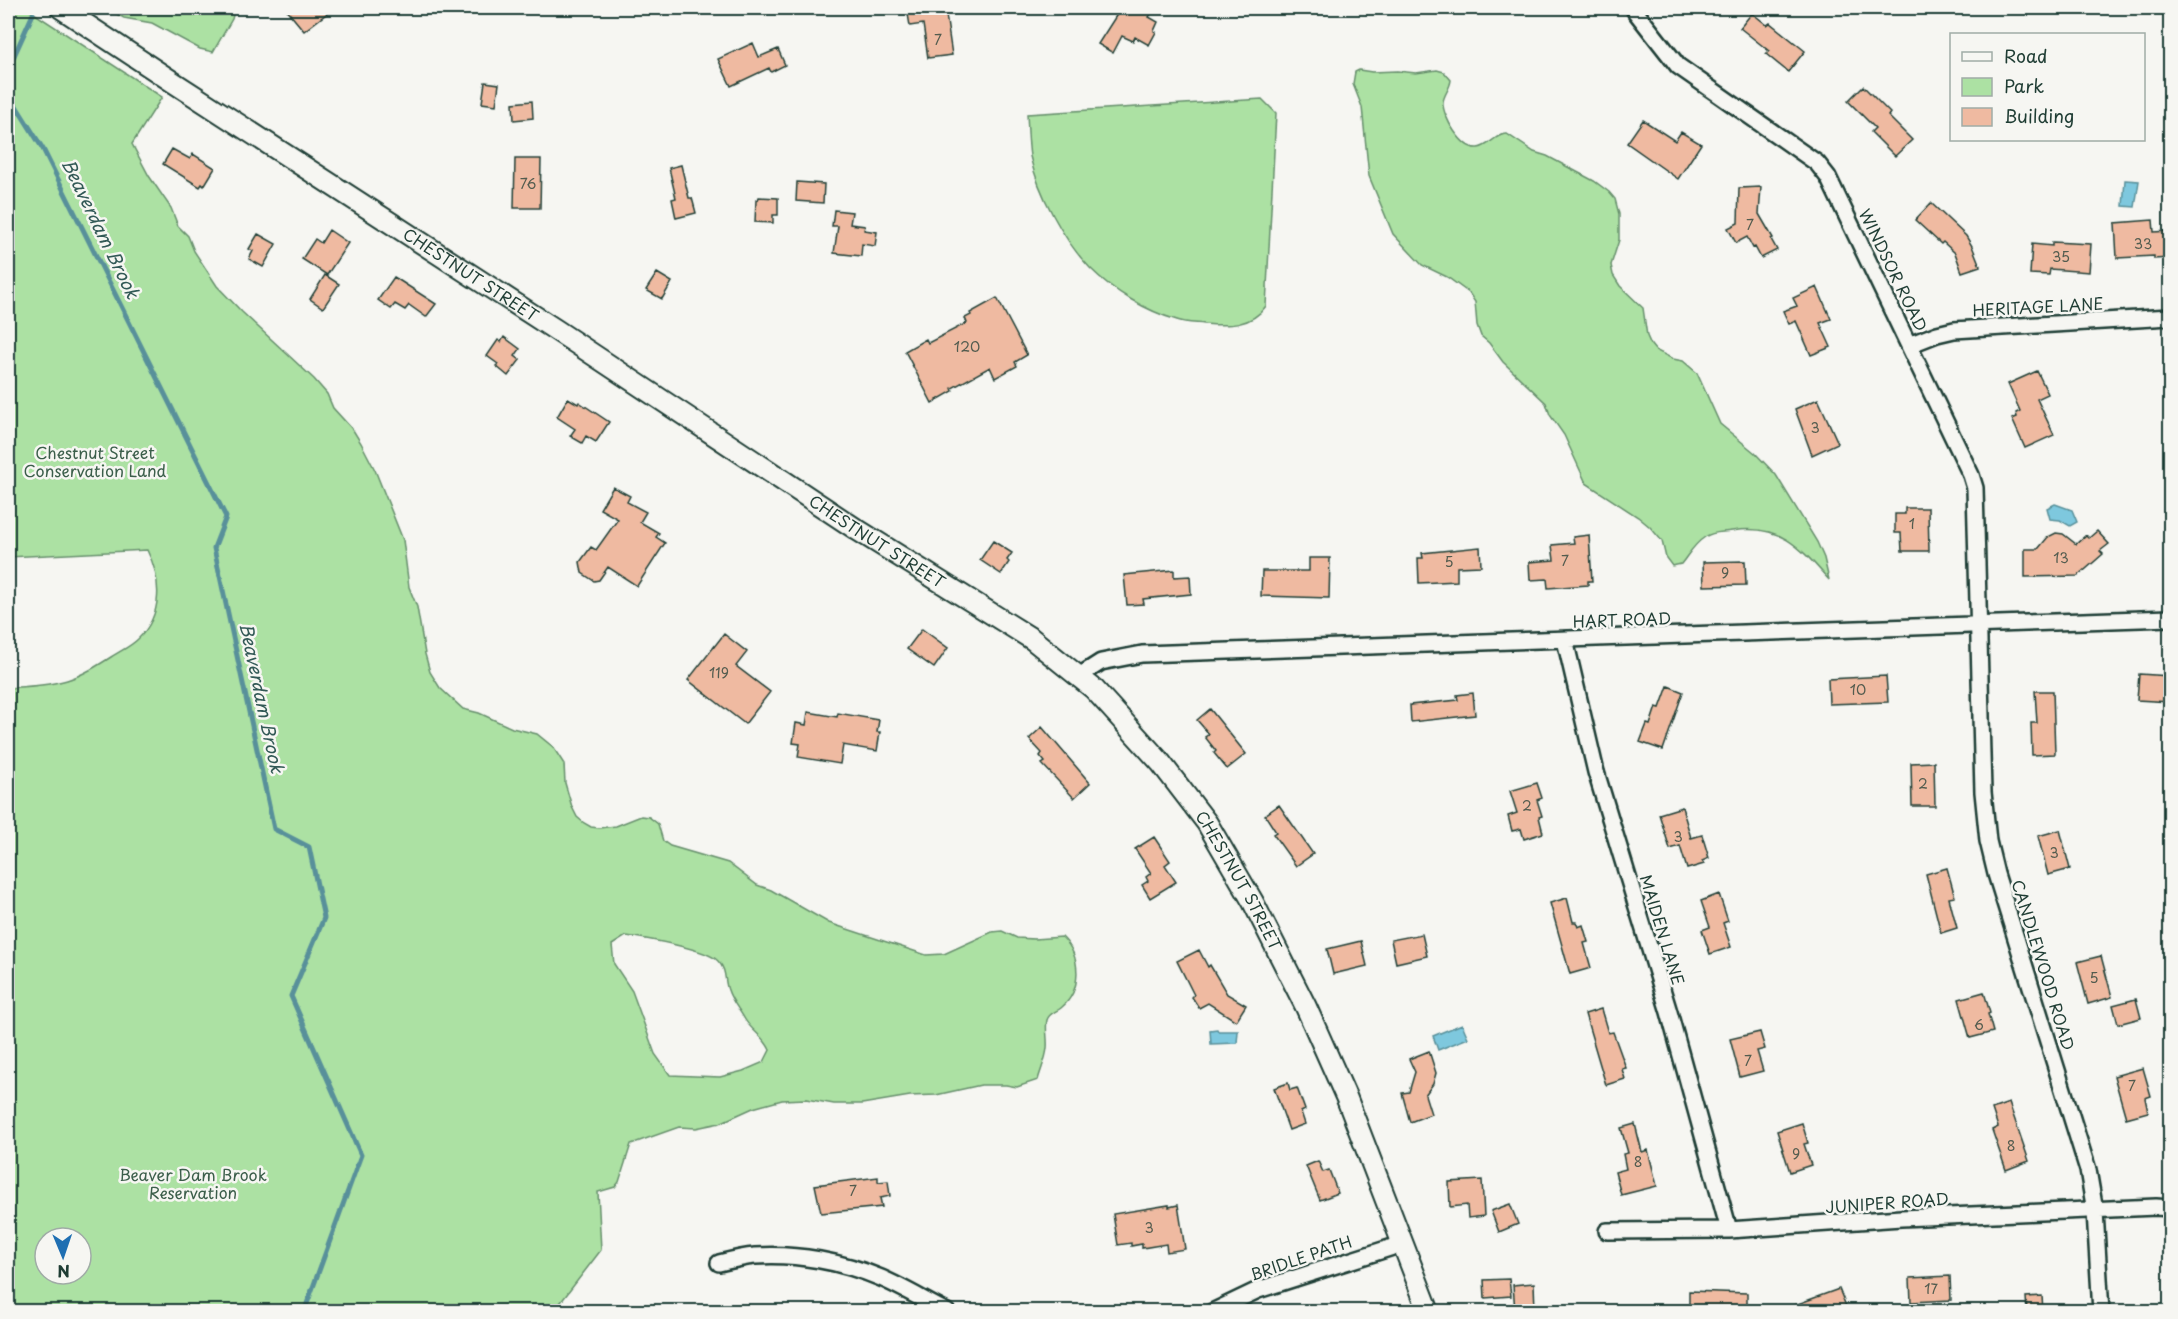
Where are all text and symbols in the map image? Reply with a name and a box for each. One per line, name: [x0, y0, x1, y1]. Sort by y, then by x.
house number: 7: [934, 29, 942, 50]
legend: [1950, 33, 2145, 141]
text: Road: [2004, 42, 2048, 69]
text: Park: [2004, 72, 2044, 99]
text: Building: [2004, 102, 2074, 129]
water label: Beaverdam Brook: [56, 154, 147, 304]
house number: 76: [520, 173, 537, 194]
street label: WINDSOR ROAD: [1854, 204, 1934, 335]
house number: 7: [1746, 214, 1754, 235]
street label: CHESTNUT STREET: [399, 221, 544, 327]
house number: 33: [2134, 233, 2152, 254]
house number: 35: [2052, 246, 2070, 267]
street label: HERITAGE LANE: [1972, 291, 2104, 321]
house number: 120: [954, 336, 980, 357]
house number: 3: [1810, 417, 1820, 438]
park label: Chestnut Street Conservation Land: [24, 440, 167, 482]
street label: CHESTNUT STREET: [805, 488, 950, 593]
house number: 1: [1909, 513, 1915, 534]
house number: 13: [2053, 547, 2069, 568]
house number: 7: [1561, 550, 1569, 571]
house number: 5: [1444, 551, 1454, 572]
house number: 9: [1721, 562, 1729, 583]
street label: HART ROAD: [1572, 605, 1672, 633]
water label: Beaverdam Brook: [233, 620, 292, 776]
house number: 119: [709, 662, 729, 683]
house number: 10: [1850, 679, 1866, 700]
house number: 2: [1918, 773, 1928, 794]
house number: 2: [1522, 795, 1532, 816]
street label: CHESTNUT STREET: [1191, 805, 1289, 954]
house number: 3: [1673, 826, 1683, 847]
house number: 3: [2049, 842, 2059, 863]
street label: MAIDEN LANE: [1635, 871, 1691, 988]
street label: CANDLEWOOD ROAD: [2007, 876, 2081, 1053]
house number: 5: [2089, 967, 2099, 988]
house number: 6: [1974, 1014, 1984, 1035]
house number: 7: [1744, 1050, 1752, 1071]
house number: 7: [2128, 1075, 2136, 1096]
house number: 8: [2007, 1135, 2015, 1156]
house number: 9: [1792, 1143, 1800, 1164]
house number: 8: [1634, 1151, 1642, 1172]
park label: Beaver Dam Brook Reservation: [119, 1162, 267, 1204]
house number: 7: [849, 1180, 857, 1201]
street label: JUNIPER ROAD: [1824, 1186, 1950, 1218]
house number: 3: [1144, 1217, 1154, 1238]
north arrow: [33, 1226, 93, 1286]
street label: BRIDLE PATH: [1247, 1228, 1355, 1286]
text: N: [57, 1260, 70, 1284]
house number: 17: [1924, 1278, 1938, 1299]

